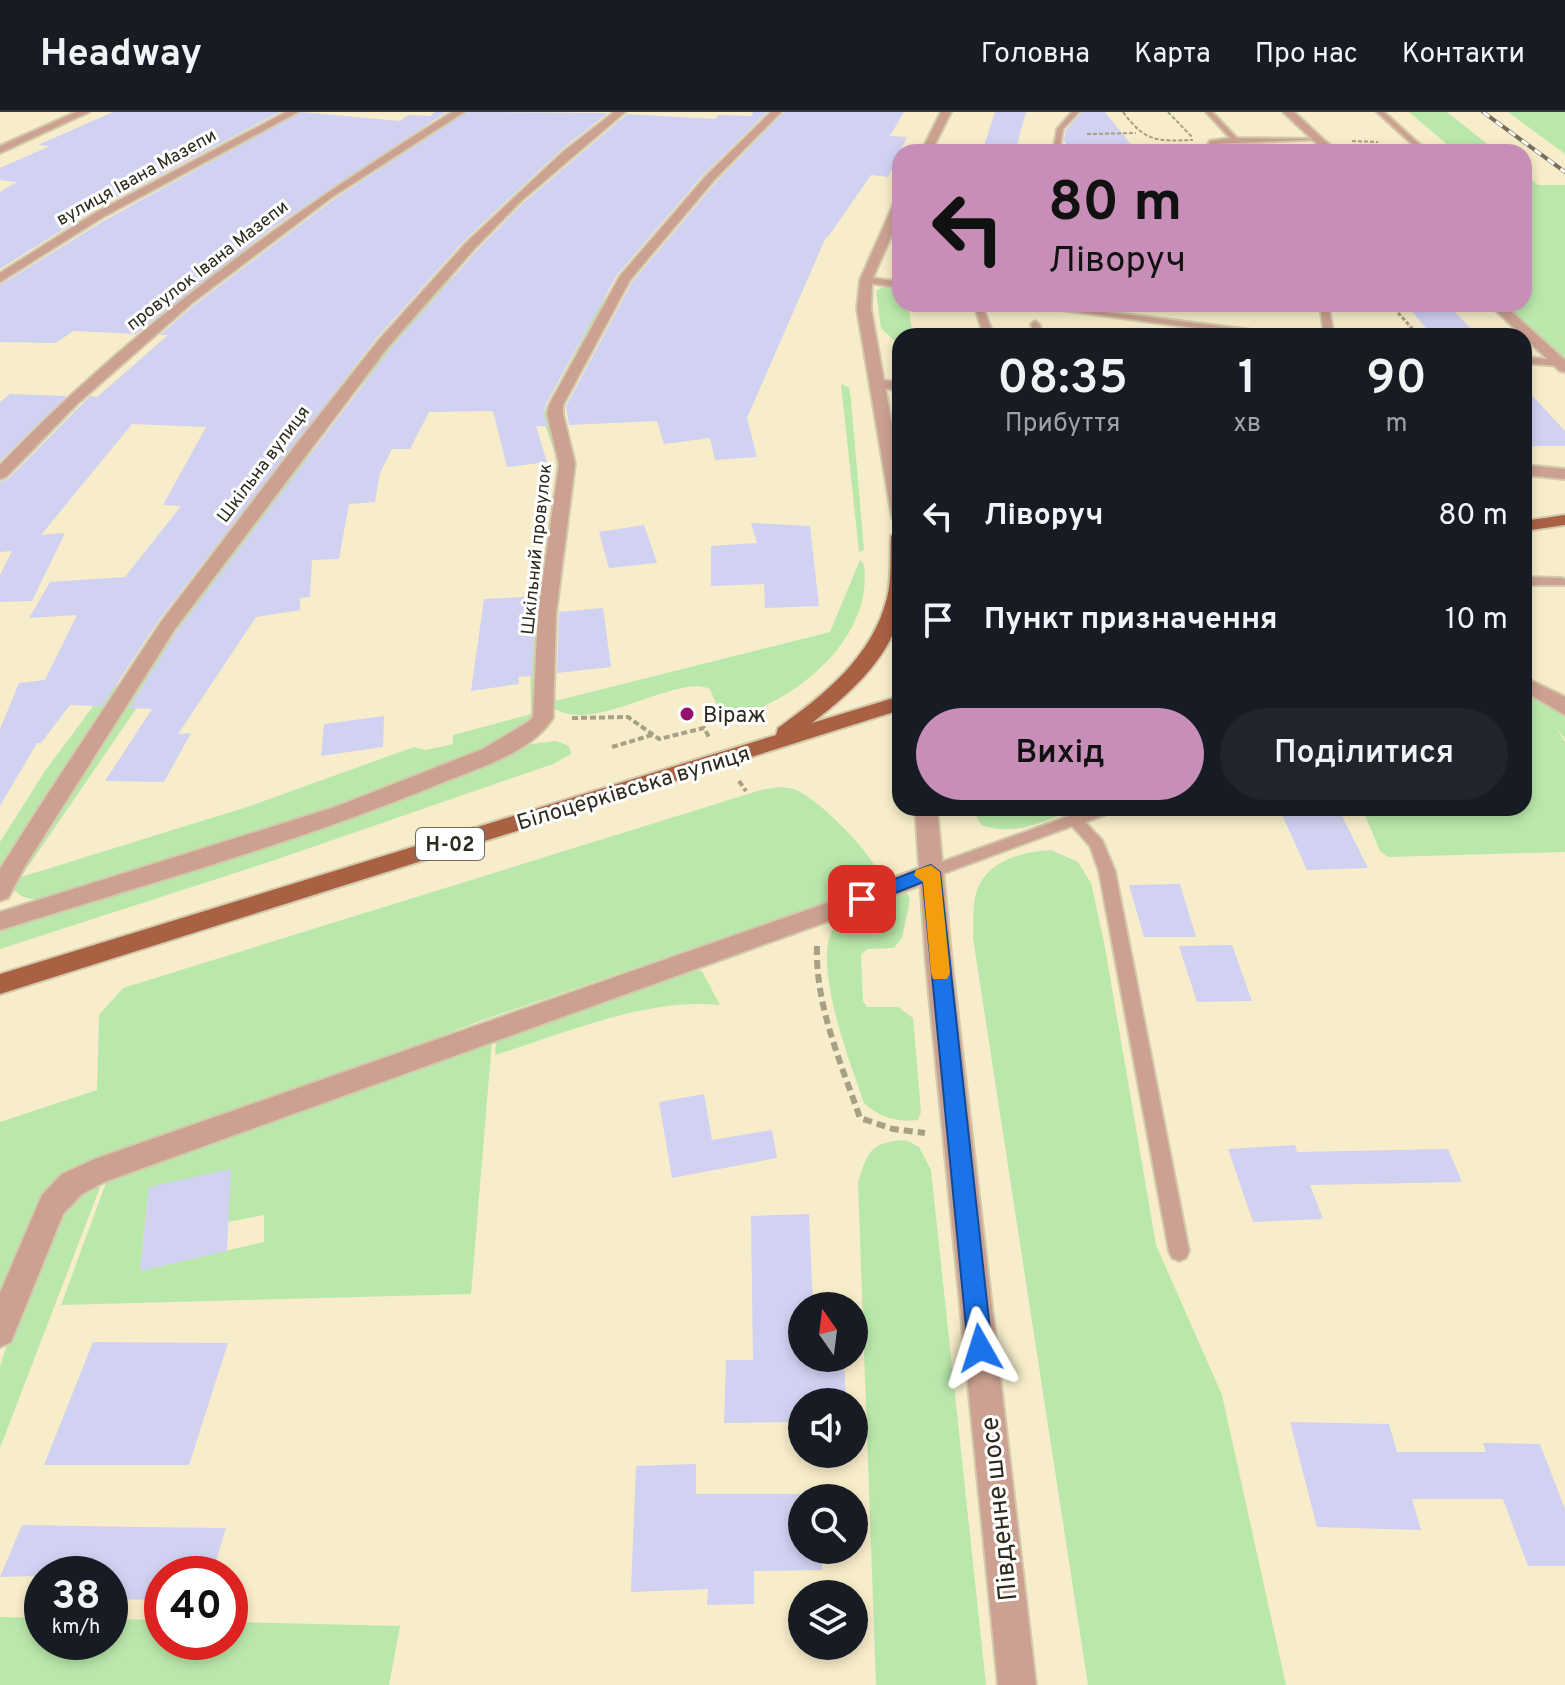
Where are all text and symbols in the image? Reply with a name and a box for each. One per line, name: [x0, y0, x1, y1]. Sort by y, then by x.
text: Headway: [40, 31, 202, 80]
text: Головна: [981, 37, 1090, 73]
text: Карта: [1134, 37, 1211, 73]
text: Про нас: [1255, 37, 1358, 73]
text: Контакти: [1402, 37, 1525, 73]
street label: вулиця Івана Мазепи: [53, 125, 221, 232]
text: 80 m: [1048, 170, 1182, 240]
icon: left: [916, 176, 1020, 280]
street label: провулок Івана Мазепи: [122, 196, 294, 337]
text: Ліворуч: [1048, 239, 1186, 285]
text: 08:35: [997, 350, 1128, 410]
text: 1: [1238, 350, 1257, 410]
text: 90: [1366, 350, 1427, 410]
street label: Шкільна вулиця: [213, 402, 316, 528]
text: Прибуття: [1005, 408, 1120, 441]
text: хв: [1233, 408, 1261, 441]
text: m: [1386, 408, 1408, 441]
street label: Шкільний провулок: [517, 462, 558, 636]
icon: left: [916, 494, 960, 538]
text: Ліворуч: [984, 498, 1103, 535]
text: 80 m: [1438, 498, 1508, 535]
icon: arrive: [916, 598, 960, 642]
text: Пункт призначення: [984, 602, 1277, 639]
text: 10 m: [1445, 602, 1508, 639]
place label: Віраж: [703, 703, 766, 730]
marker: Віраж: [678, 705, 696, 723]
button: Вихід: [916, 708, 1204, 800]
button: Поділитися: [1220, 708, 1508, 800]
street label: Білоцерківська вулиця: [514, 741, 754, 838]
road number: Н-02: [416, 828, 484, 860]
pin: [828, 865, 896, 933]
icon: arrive: [840, 877, 884, 921]
north arrow: [788, 1292, 868, 1372]
map controls: [788, 1292, 868, 1660]
position arrow: [938, 1306, 1022, 1390]
button: sound: [788, 1388, 868, 1468]
street label: Південне шосе: [974, 1415, 1027, 1602]
button: search: [788, 1484, 868, 1564]
speed limit sign: 40: [144, 1556, 248, 1660]
text: 38: [51, 1573, 101, 1623]
button: layers: [788, 1580, 868, 1660]
text: km/h: [52, 1615, 100, 1641]

